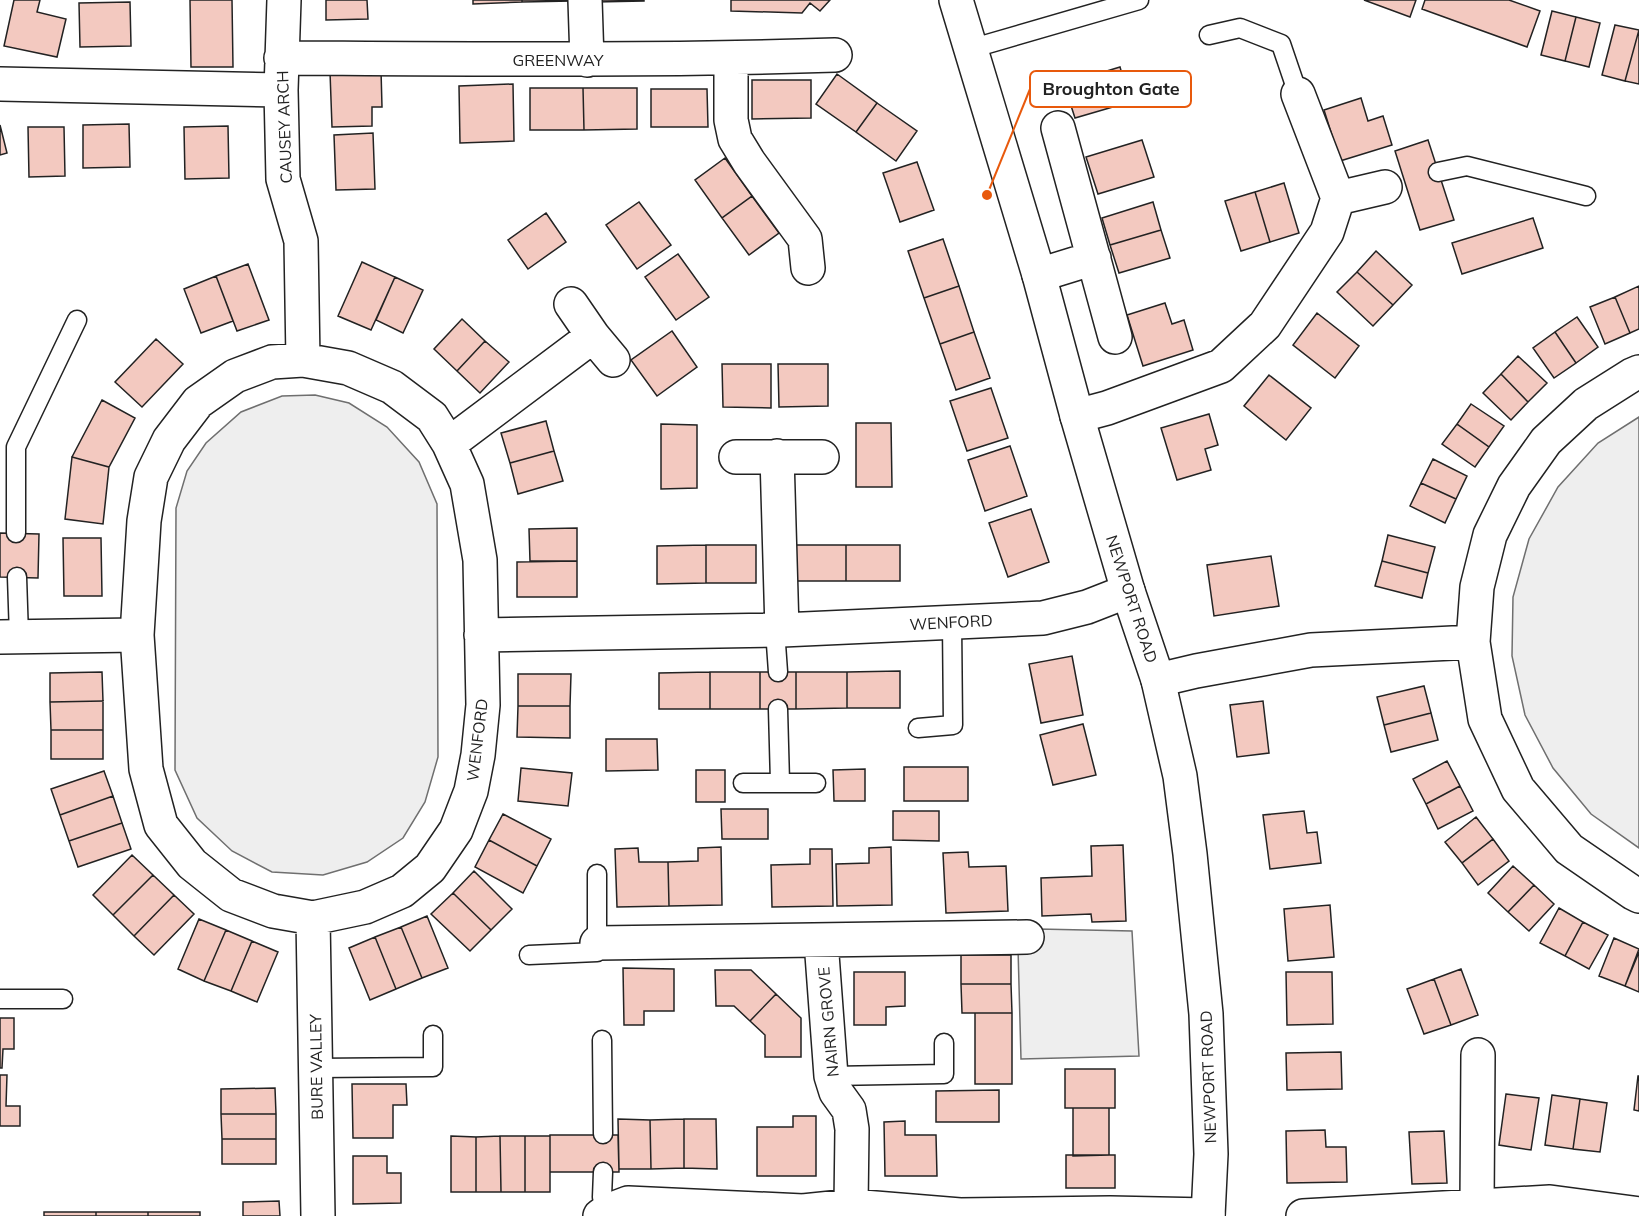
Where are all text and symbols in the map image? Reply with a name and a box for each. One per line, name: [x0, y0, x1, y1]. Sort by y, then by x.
street label: GREENWAY: [513, 50, 604, 70]
street label: CAUSEY ARCH: [272, 70, 296, 184]
callout: Broughton Gate: [1030, 71, 1191, 107]
text: Broughton Gate: [1042, 77, 1180, 100]
street label: NEWPORT ROAD: [1102, 533, 1162, 665]
street label: WENFORD: [909, 610, 993, 634]
street label: WENFORD: [462, 697, 492, 783]
street label: NAIRN GROVE: [813, 966, 843, 1078]
street label: NEWPORT ROAD: [1196, 1010, 1220, 1144]
street label: BURE VALLEY: [305, 1014, 327, 1120]

